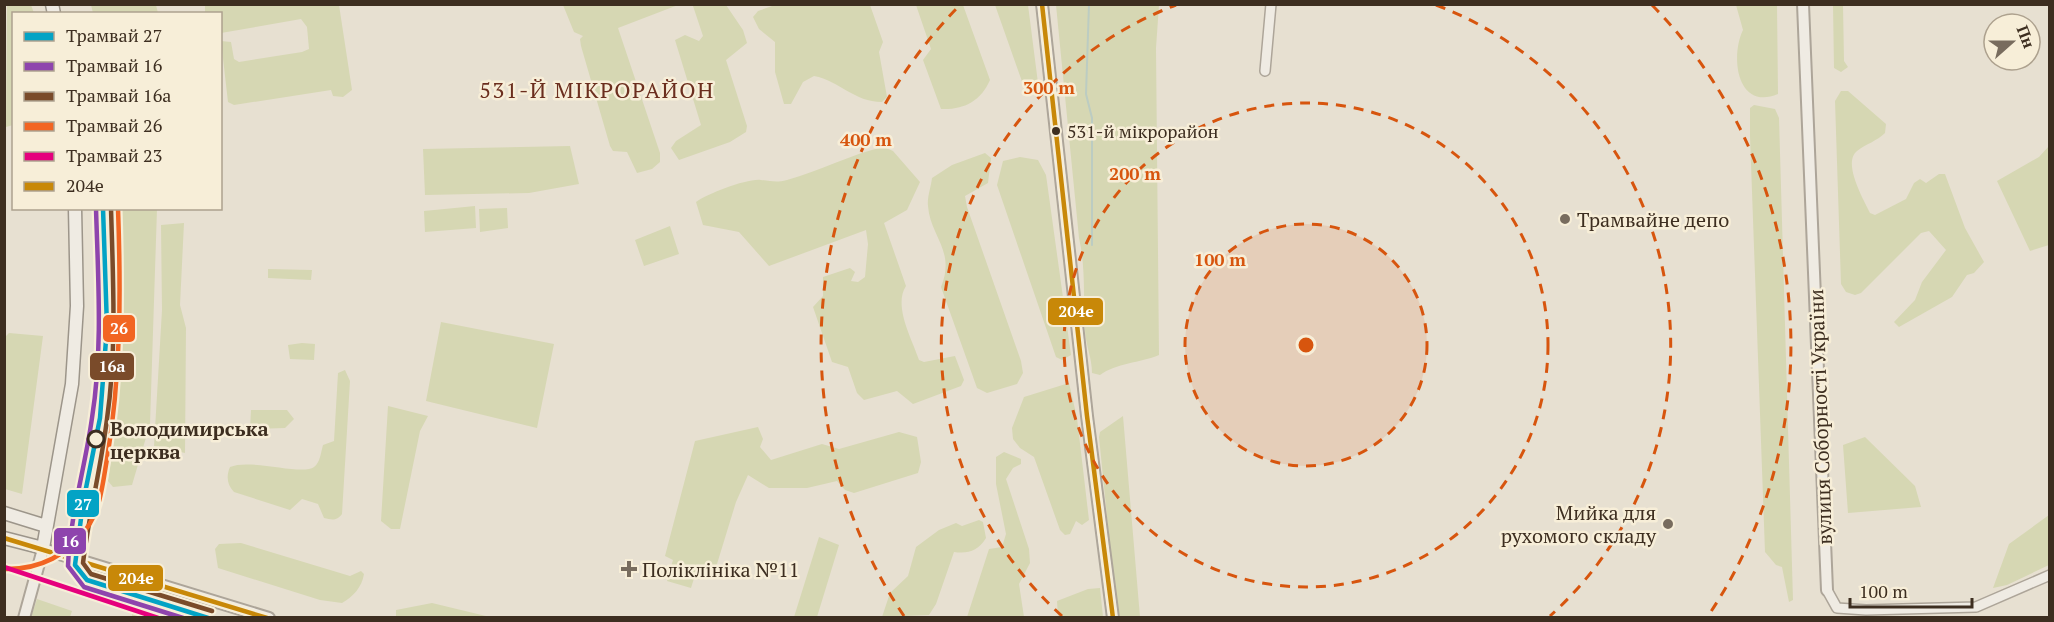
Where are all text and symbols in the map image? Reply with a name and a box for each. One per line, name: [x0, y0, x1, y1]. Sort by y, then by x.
legend: [12, 12, 222, 210]
north arrow: [1982, 12, 2042, 72]
text: Пн: [2012, 22, 2040, 52]
text: Трамвай 27: [66, 23, 162, 47]
text: Трамвай 16: [66, 53, 163, 77]
district label: 531-Й МІКРОРАЙОН: [479, 75, 715, 104]
text: 300 m: [1023, 75, 1075, 99]
text: Трамвай 16a: [66, 83, 171, 107]
text: Трамвай 26: [66, 113, 163, 137]
place label: 531-й мікрорайон: [1067, 119, 1219, 143]
marker: 531-й мікрорайон: [1050, 125, 1062, 137]
text: 400 m: [840, 127, 892, 151]
text: Трамвай 23: [66, 143, 162, 167]
text: 200 m: [1109, 161, 1161, 185]
text: 204е: [66, 173, 104, 197]
place label: Трамвайне депо: [1577, 206, 1729, 233]
marker: Трамвайне депо: [1558, 212, 1572, 226]
text: 100 m: [1194, 247, 1246, 271]
street label: вулиця Соборності України: [1802, 289, 1838, 545]
line badge: 204е: [1047, 297, 1104, 326]
text: 204е: [1058, 300, 1094, 322]
line badge: 26: [102, 314, 136, 343]
text: 26: [110, 317, 128, 339]
centre of rings: [1296, 335, 1316, 355]
line badge: 16a: [89, 352, 135, 381]
text: 16a: [99, 355, 126, 377]
place label: Володимирська церква: [110, 415, 269, 465]
marker: Володимирська церква: [87, 430, 105, 448]
line badge: 27: [66, 489, 100, 518]
text: 27: [74, 493, 92, 515]
place label: Мийка для рухомого складу: [1501, 499, 1657, 549]
marker: Мийка для рухомого складу: [1661, 517, 1675, 531]
line badge: 16: [53, 527, 87, 555]
text: 16: [61, 530, 79, 552]
place label: Поліклініка №11: [642, 556, 799, 583]
marker: Поліклініка №11: [620, 560, 638, 578]
line badge: 204е: [107, 564, 164, 592]
text: 204е: [118, 567, 154, 589]
scale bar: [1850, 571, 1972, 609]
text: 100 m: [1859, 579, 1908, 603]

